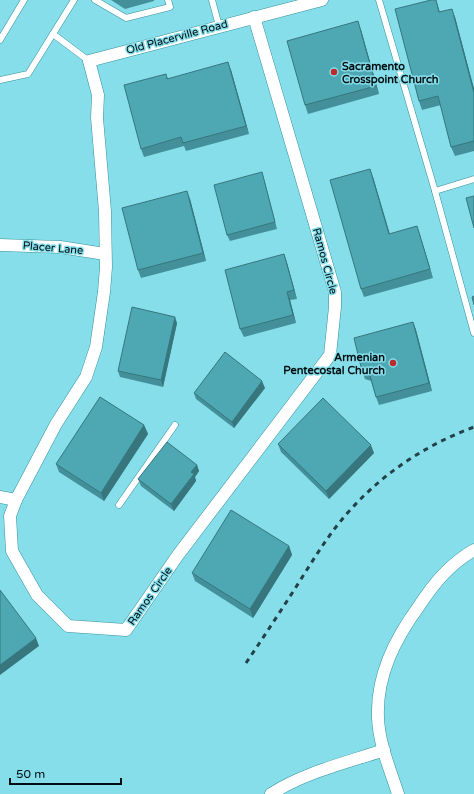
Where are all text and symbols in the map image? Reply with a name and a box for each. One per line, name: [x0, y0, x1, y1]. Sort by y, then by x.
street label: Old Placerville Road: [125, 17, 229, 57]
place label: Sacramento Crosspoint Church: [342, 60, 439, 87]
marker: Sacramento Crosspoint Church: [329, 67, 339, 77]
street label: Ramos Circle: [310, 226, 340, 296]
street label: Placer Lane: [22, 239, 84, 257]
place label: Armenian Pentecostal Church: [283, 351, 385, 377]
marker: Armenian Pentecostal Church: [388, 358, 398, 368]
street label: Ramos Circle: [125, 564, 175, 628]
scale bar: [10, 760, 121, 786]
text: 50 m: [16, 767, 45, 781]

